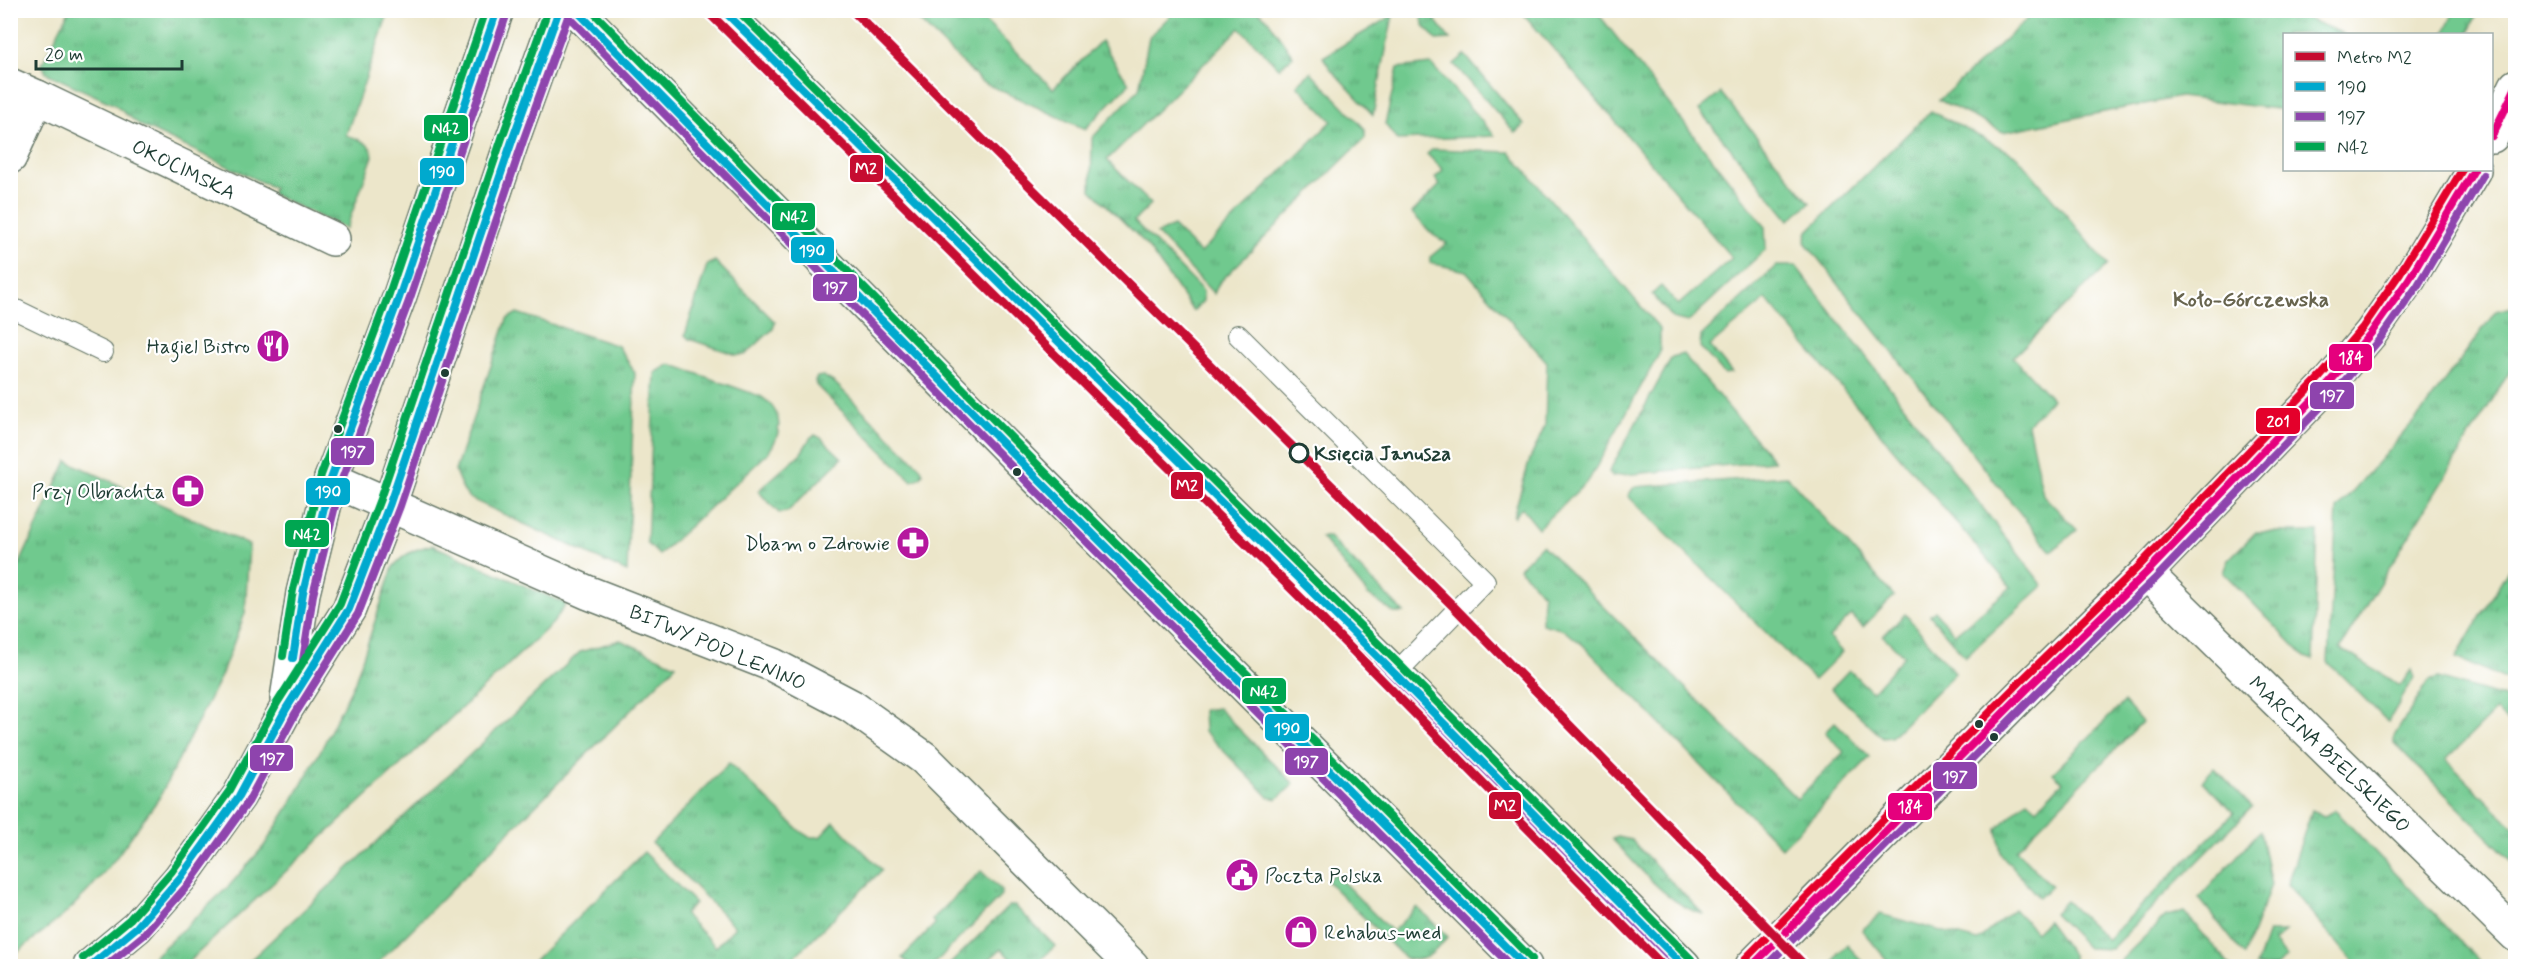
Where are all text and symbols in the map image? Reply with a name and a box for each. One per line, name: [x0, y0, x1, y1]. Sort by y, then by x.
scale bar: [36, 33, 182, 71]
legend: [2283, 33, 2493, 171]
text: 20 m: [45, 43, 83, 67]
text: Metro M2: [2337, 46, 2412, 70]
text: 190: [2337, 76, 2367, 100]
text: 197: [2337, 106, 2366, 130]
line badge: N42: [423, 114, 469, 142]
text: N42: [432, 119, 460, 140]
street label: OKOCIMSKA: [127, 134, 240, 207]
text: N42: [2337, 136, 2369, 160]
line badge: M2: [849, 154, 884, 183]
line badge: 190: [419, 157, 465, 186]
text: M2: [855, 159, 877, 180]
text: 190: [429, 162, 455, 183]
line badge: N42: [771, 202, 816, 231]
text: N42: [780, 207, 808, 228]
line badge: 190: [790, 236, 835, 264]
text: 190: [799, 241, 825, 262]
line badge: 197: [812, 273, 858, 302]
text: 197: [822, 278, 848, 299]
district label: Koło-Górczewska: [2173, 286, 2329, 314]
restaurant icon: Hagiel Bistro: [255, 328, 291, 364]
place label: Hagiel Bistro: [147, 334, 250, 363]
line badge: 184: [2328, 343, 2373, 372]
text: 184: [2338, 348, 2364, 369]
unlabelled marker: [439, 367, 451, 379]
line badge: 197: [2309, 381, 2355, 410]
text: 197: [2319, 386, 2345, 407]
line badge: 201: [2255, 407, 2301, 435]
text: 201: [2266, 412, 2290, 433]
unlabelled marker: [332, 423, 344, 435]
line badge: 197: [330, 437, 375, 466]
place label: Księcia Janusza: [1314, 441, 1451, 468]
text: 197: [340, 442, 366, 463]
marker: Księcia Janusza: [1289, 443, 1309, 463]
unlabelled marker: [1011, 466, 1023, 478]
line badge: M2: [1170, 471, 1204, 500]
pharmacy icon: Przy Olbrachta: [170, 473, 206, 509]
text: M2: [1176, 476, 1198, 497]
line badge: 190: [305, 477, 351, 506]
place label: Przy Olbrachta: [32, 479, 165, 506]
text: 190: [315, 482, 341, 503]
line badge: N42: [284, 519, 330, 548]
text: N42: [293, 525, 321, 546]
pharmacy icon: Dbam o Zdrowie: [895, 525, 931, 561]
place label: Dbam o Zdrowie: [745, 531, 890, 558]
street label: BITWY POD LENINO: [625, 599, 810, 698]
street label: MARCINA BIELSKIEGO: [2242, 671, 2416, 840]
line badge: N42: [1241, 677, 1287, 705]
text: N42: [1250, 682, 1278, 703]
line badge: 190: [1264, 713, 1310, 742]
unlabelled marker: [1973, 718, 1985, 730]
text: 190: [1274, 719, 1300, 740]
unlabelled marker: [1988, 731, 2000, 743]
line badge: 197: [249, 744, 294, 772]
line badge: 197: [1284, 747, 1329, 776]
text: 197: [259, 749, 285, 770]
text: 197: [1293, 752, 1319, 773]
line badge: 197: [1932, 761, 1978, 790]
text: 197: [1942, 767, 1968, 788]
line badge: M2: [1488, 791, 1522, 820]
line badge: 184: [1887, 792, 1933, 821]
text: M2: [1494, 796, 1516, 817]
text: 184: [1897, 797, 1923, 818]
public building icon: Poczta Polska: [1224, 857, 1260, 893]
place label: Poczta Polska: [1265, 863, 1383, 890]
shop icon: Rehabus-med: [1283, 914, 1319, 950]
place label: Rehabus-med: [1324, 920, 1441, 947]

